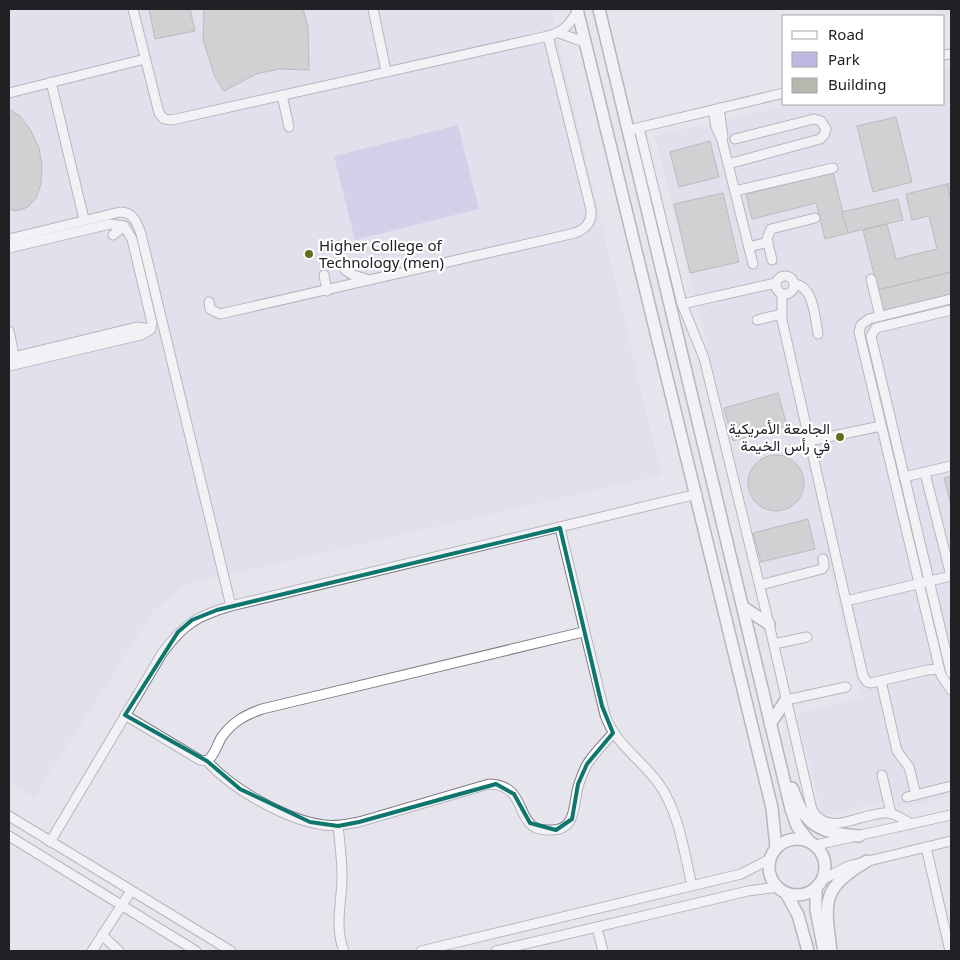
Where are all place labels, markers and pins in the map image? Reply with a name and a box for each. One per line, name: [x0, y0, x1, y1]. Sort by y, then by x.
place label: Higher College of Technology (men): [319, 235, 444, 272]
marker: Higher College of Technology (men): [303, 248, 315, 260]
place label: الجامعة الأمريكية في رأس الخيمة: [728, 418, 830, 459]
marker: الجامعة الأمريكية في رأس الخيمة: [834, 431, 846, 443]

